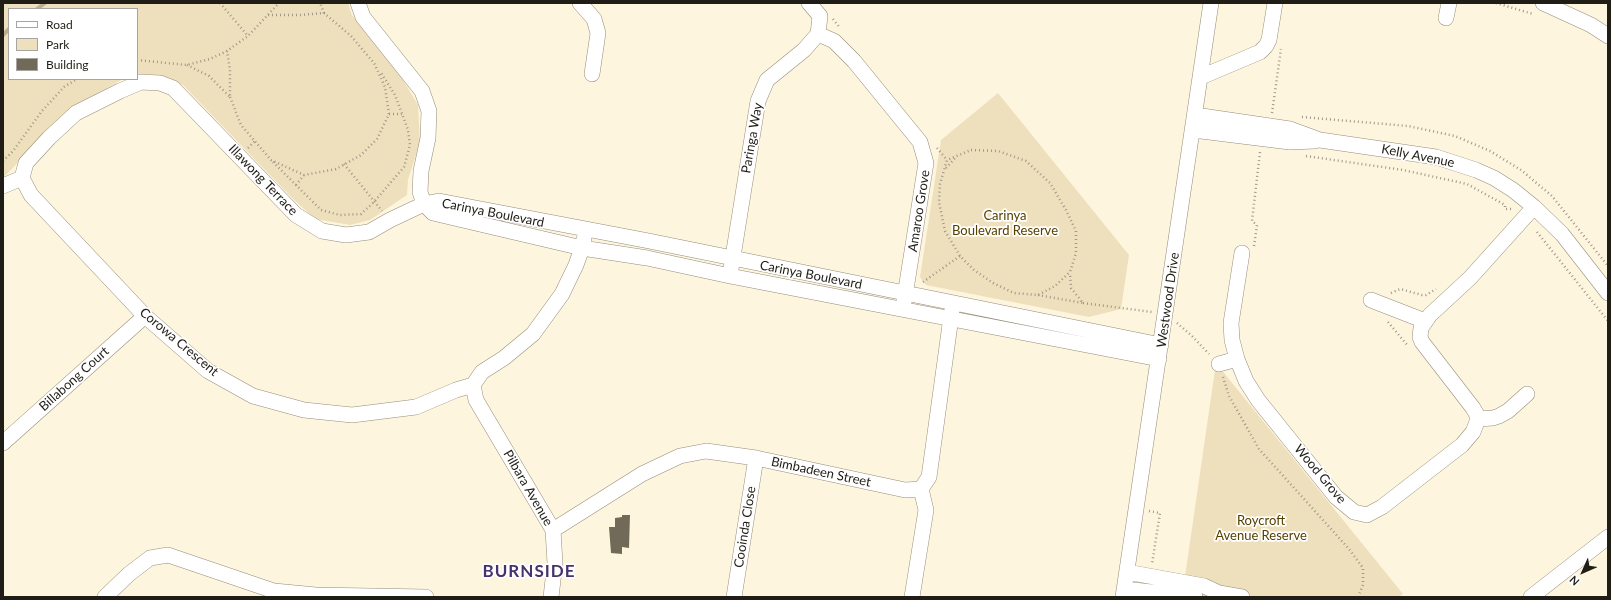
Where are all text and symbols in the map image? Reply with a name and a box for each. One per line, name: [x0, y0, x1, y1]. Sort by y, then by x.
legend: [8, 8, 138, 80]
text: Road: [46, 17, 73, 32]
text: Park: [46, 37, 69, 52]
text: Building: [46, 57, 89, 72]
street label: Paringa Way: [738, 101, 766, 175]
street label: Illawong Terrace: [225, 141, 301, 219]
street label: Kelly Avenue: [1380, 141, 1456, 171]
street label: Amaroo Grove: [905, 169, 933, 253]
street label: Carinya Boulevard: [440, 195, 546, 231]
park label: Carinya Boulevard Reserve: [952, 208, 1058, 239]
street label: Westwood Drive: [1154, 251, 1182, 349]
street label: Carinya Boulevard: [758, 257, 864, 293]
street label: Corowa Crescent: [136, 305, 222, 379]
street label: Billabong Court: [36, 344, 112, 414]
street label: Wood Grove: [1291, 441, 1349, 507]
street label: Pilbara Avenue: [500, 447, 556, 529]
street label: Bimbadeen Street: [770, 454, 872, 490]
street label: Cooinda Close: [731, 485, 759, 569]
park label: Roycroft Avenue Reserve: [1215, 513, 1307, 544]
north arrow: [1563, 552, 1603, 592]
district label: BURNSIDE: [483, 562, 575, 582]
text: N: [1567, 573, 1582, 588]

